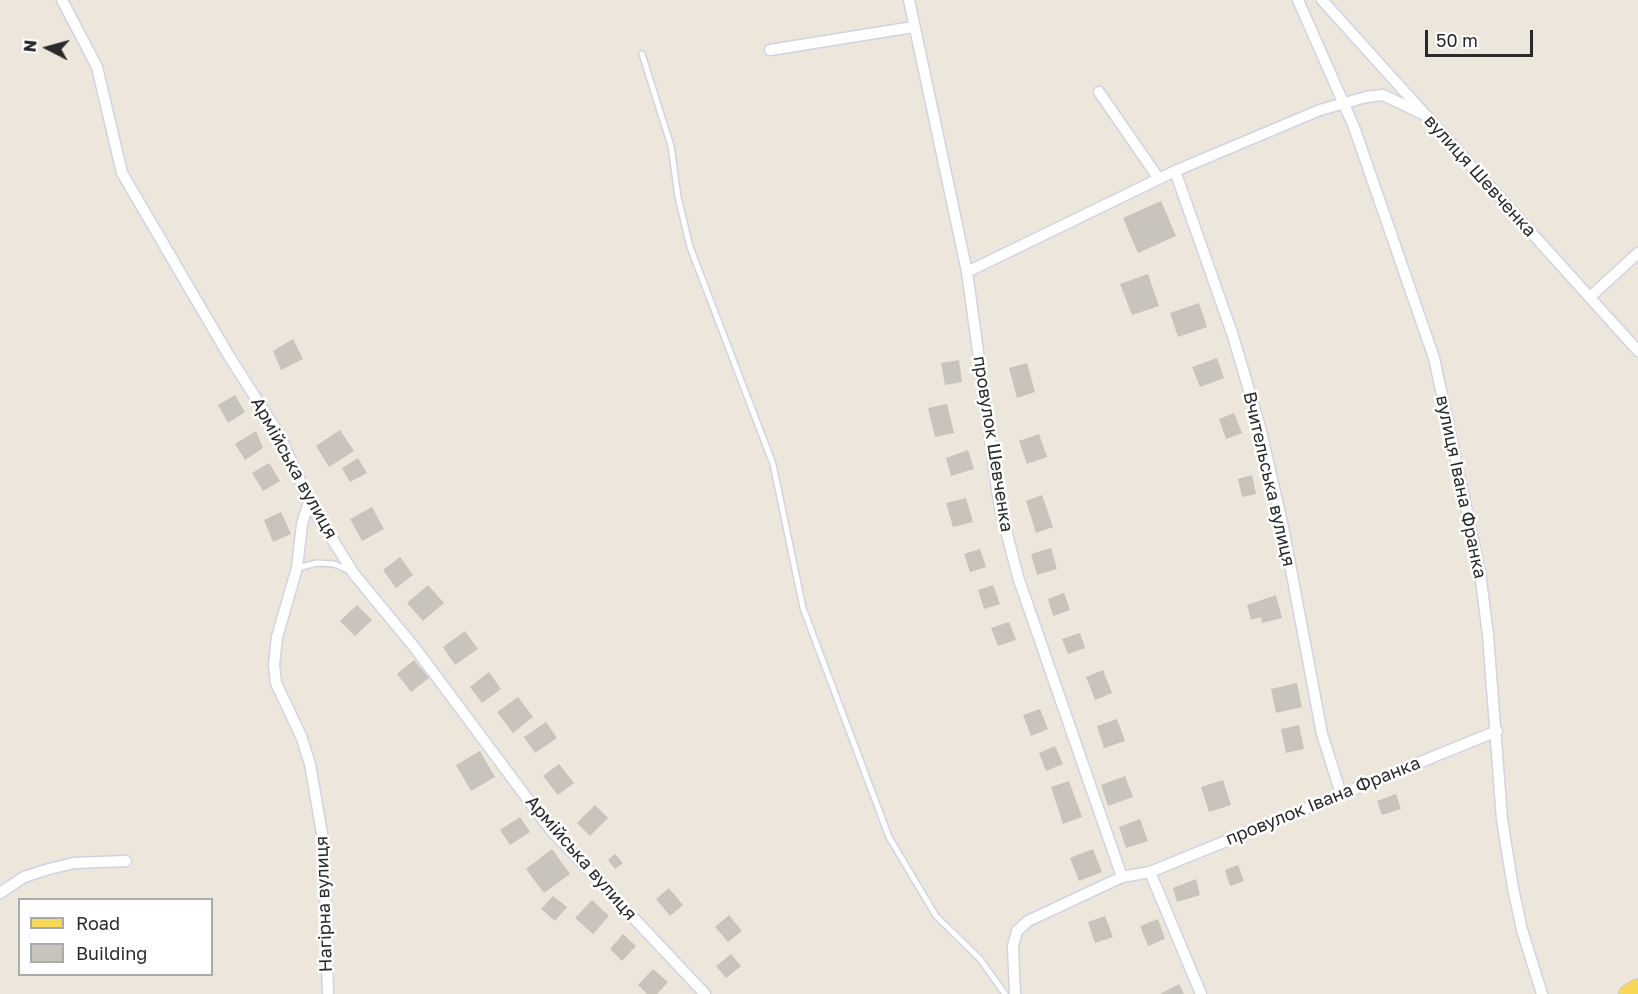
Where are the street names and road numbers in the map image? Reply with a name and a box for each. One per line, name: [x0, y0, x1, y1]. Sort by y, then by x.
street label: вулиця Шевченка: [1419, 110, 1541, 242]
street label: провулок Шевченка: [968, 354, 1018, 534]
street label: Вчительська вулиця: [1238, 389, 1300, 569]
street label: Армійська вулиця: [246, 393, 342, 543]
street label: вулиця Івана Франка: [1431, 393, 1491, 581]
street label: провулок Івана Франка: [1222, 752, 1424, 850]
street label: Армійська вулиця: [521, 791, 641, 925]
street label: Нагірна вулиця: [311, 836, 337, 972]

